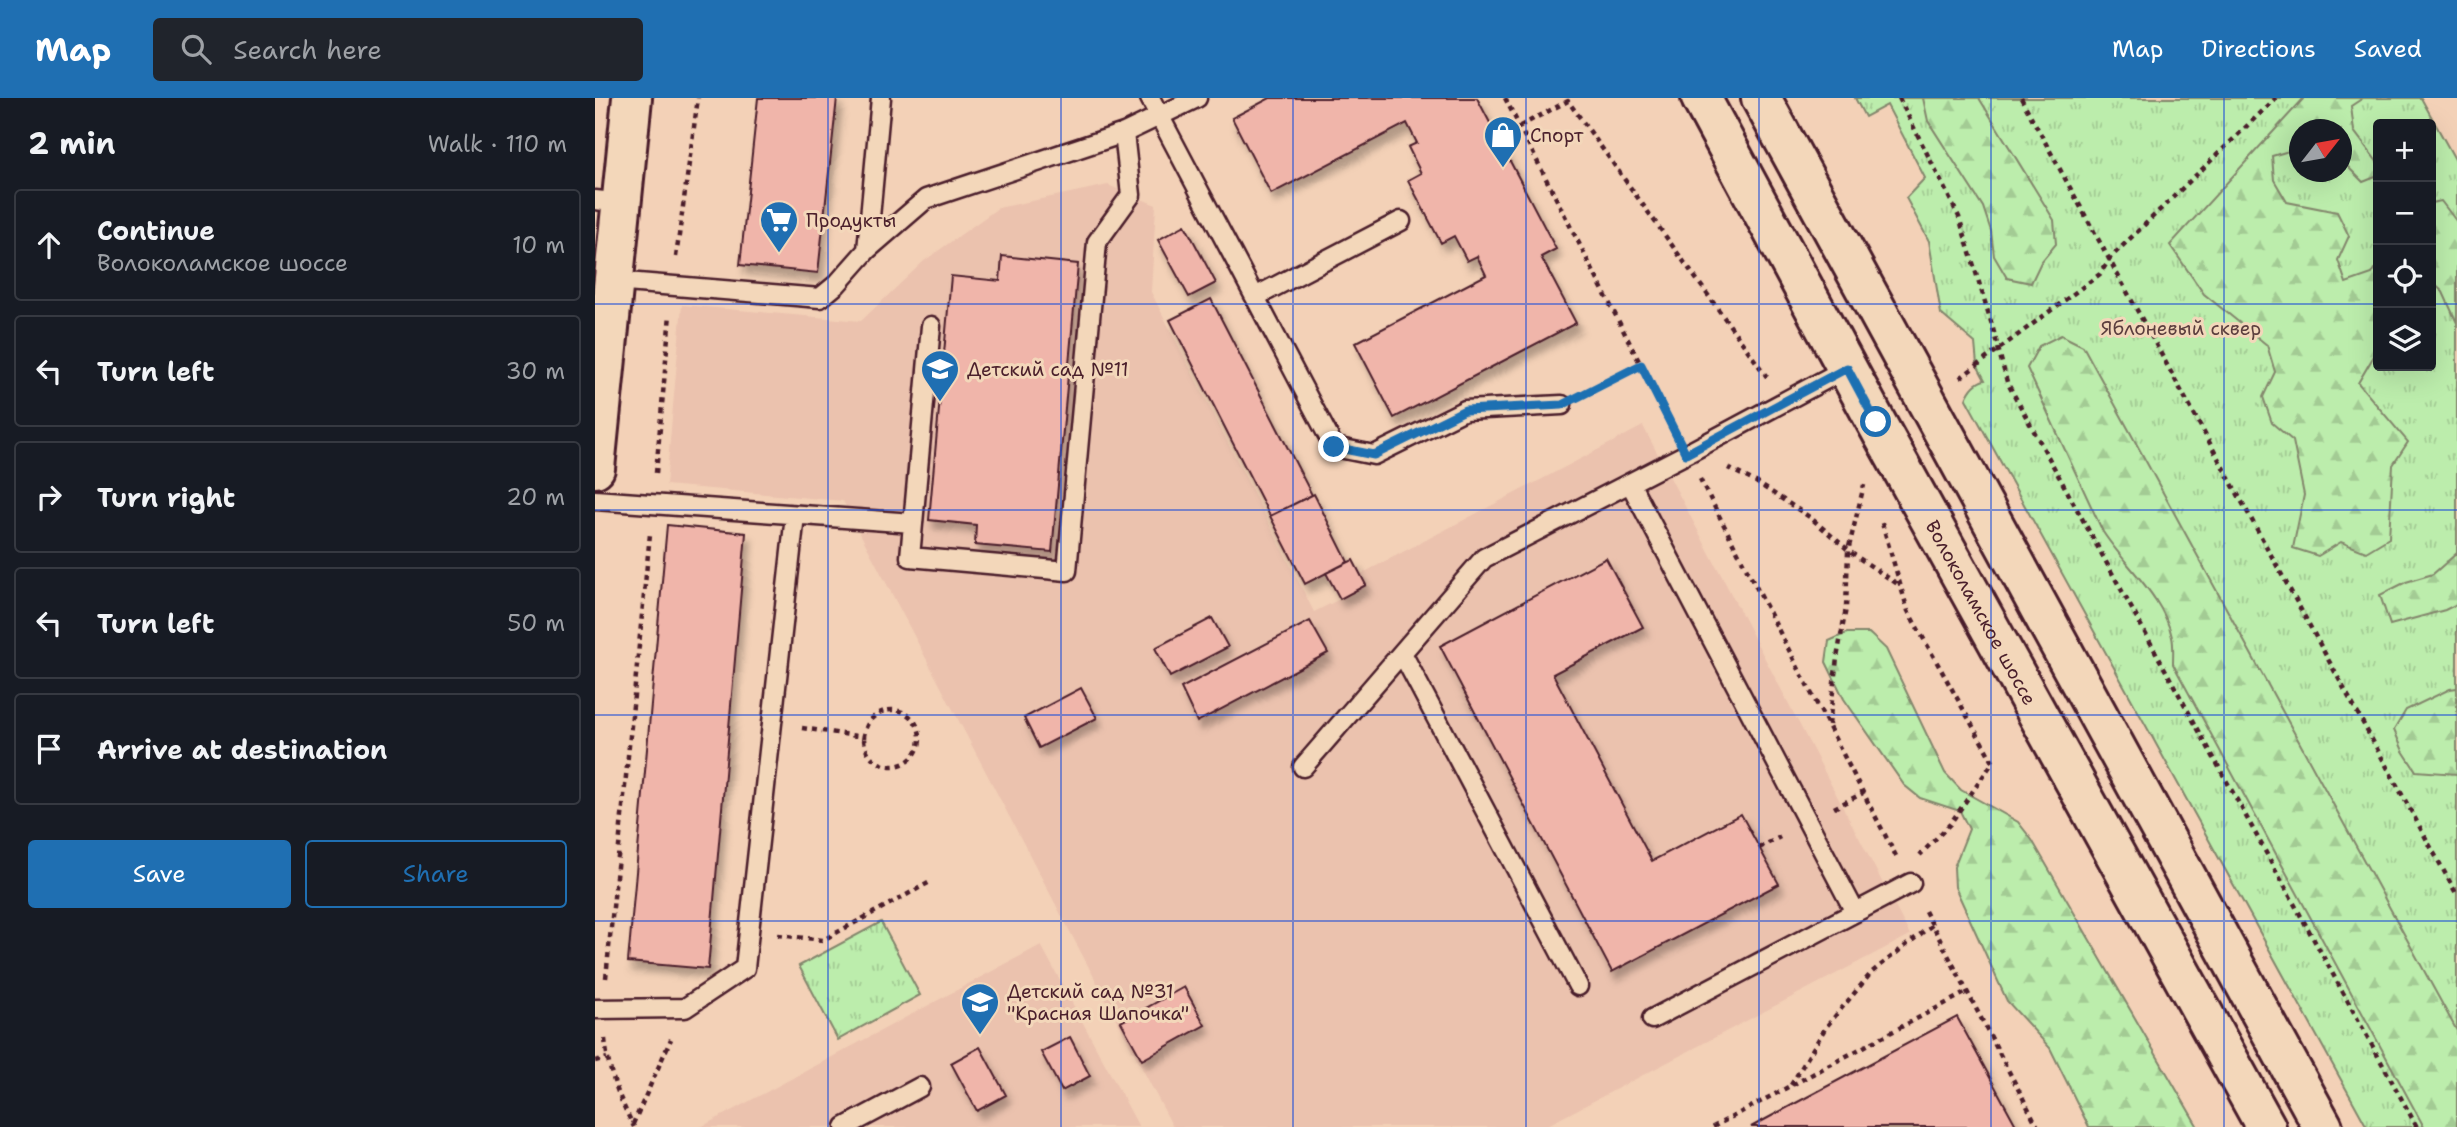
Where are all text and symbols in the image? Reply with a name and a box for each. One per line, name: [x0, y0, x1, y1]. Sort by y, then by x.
search box: [153, 18, 643, 81]
text: Map: [35, 27, 111, 72]
icon: search: [177, 30, 215, 68]
text: Search here: [233, 32, 382, 67]
text: Map: [2112, 33, 2163, 65]
text: Directions: [2201, 33, 2316, 65]
text: Saved: [2354, 33, 2422, 65]
shop icon: Спорт: [1482, 114, 1524, 169]
north arrow: [2289, 119, 2352, 182]
map controls: [2373, 119, 2436, 371]
button: +: [2373, 119, 2436, 182]
text: 2 min: [28, 123, 115, 164]
place label: Спорт: [1530, 123, 1584, 148]
text: Walk · 110 m: [428, 129, 567, 159]
button: −: [2373, 182, 2436, 245]
supermarket icon: Продукты: [758, 199, 800, 254]
place label: Продукты: [806, 208, 896, 233]
text: Continue: [97, 213, 215, 248]
icon: ahead: [30, 226, 68, 264]
text: 10 m: [512, 230, 565, 260]
button: locate: [2373, 245, 2436, 308]
text: Волоколамское шоссе: [97, 248, 348, 278]
button: layers: [2373, 308, 2436, 371]
park label: Яблоневый сквер: [2101, 316, 2261, 341]
school or university icon: Детский сад №11: [919, 348, 961, 403]
icon: left: [30, 352, 68, 390]
text: Turn left: [97, 354, 214, 389]
text: 30 m: [506, 356, 565, 386]
place label: Детский сад №11: [967, 357, 1129, 382]
route start: [1860, 406, 1891, 437]
route end: [1318, 431, 1349, 462]
icon: right: [30, 478, 68, 516]
text: Turn right: [97, 480, 235, 515]
text: 20 m: [506, 482, 565, 512]
street label: Волоколамское шоссе: [1920, 516, 2043, 709]
icon: left: [30, 604, 68, 642]
text: Turn left: [97, 606, 214, 641]
text: 50 m: [507, 608, 565, 638]
icon: arrive: [30, 730, 68, 768]
text: Arrive at destination: [97, 732, 387, 767]
button: Save: [28, 840, 291, 908]
button: Share: [305, 840, 567, 908]
place label: Детский сад №31 "Красная Шапочка": [1007, 979, 1189, 1026]
school or university icon: Детский сад №31 "Красная Шапочка": [959, 981, 1001, 1036]

